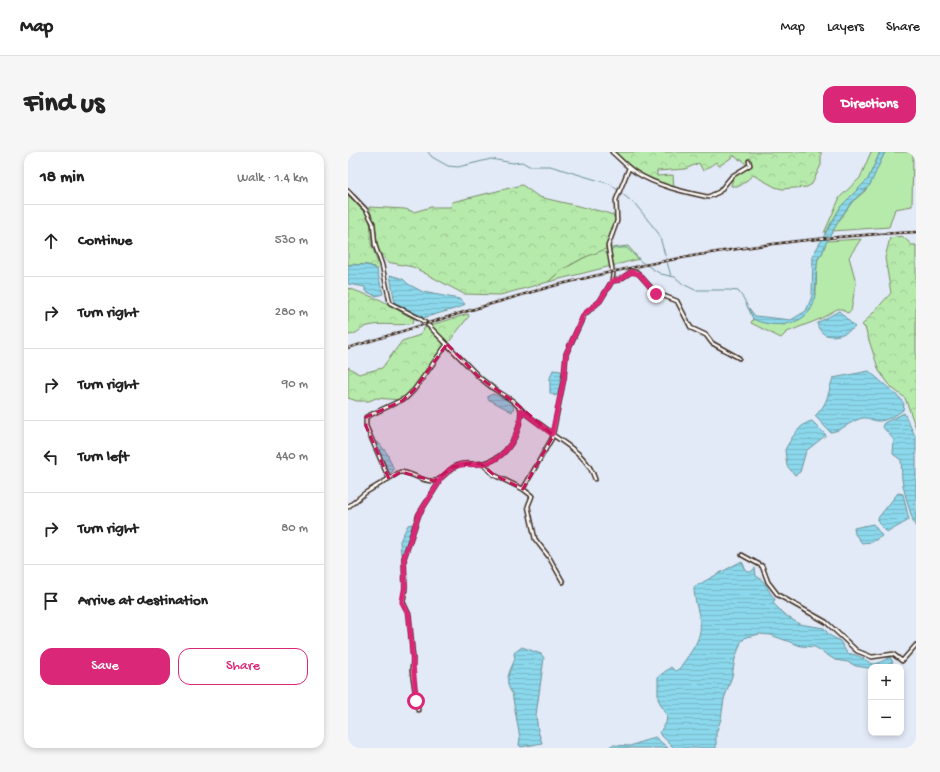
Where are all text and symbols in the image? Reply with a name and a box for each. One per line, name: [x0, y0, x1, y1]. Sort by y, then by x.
text: Map: [20, 16, 53, 39]
text: Map: [781, 19, 805, 36]
text: Layers: [827, 19, 864, 36]
text: Share: [886, 19, 920, 36]
button: Directions: [823, 86, 916, 123]
text: Find us: [24, 88, 104, 121]
text: 18 min: [40, 168, 84, 188]
text: Walk · 1.4 km: [237, 171, 308, 186]
icon: ahead: [40, 230, 62, 252]
text: Continue: [78, 232, 132, 250]
text: 530 m: [275, 233, 308, 248]
route end: [647, 285, 665, 303]
icon: right: [40, 302, 62, 324]
text: Turn right: [78, 304, 138, 322]
text: 280 m: [275, 305, 308, 320]
icon: right: [40, 374, 62, 396]
text: Turn right: [78, 376, 138, 394]
text: 90 m: [282, 377, 308, 392]
icon: left: [40, 446, 62, 468]
text: Turn left: [78, 448, 129, 466]
text: 440 m: [276, 449, 308, 464]
icon: right: [40, 518, 62, 540]
text: Turn right: [78, 520, 138, 538]
text: 80 m: [281, 521, 308, 536]
icon: arrive: [40, 590, 62, 612]
text: Arrive at destination: [78, 592, 208, 610]
button: Save: [40, 648, 170, 685]
button: Share: [178, 648, 308, 685]
map controls: [868, 664, 904, 736]
button: +: [868, 664, 904, 700]
route start: [407, 692, 425, 710]
button: −: [868, 700, 904, 736]

